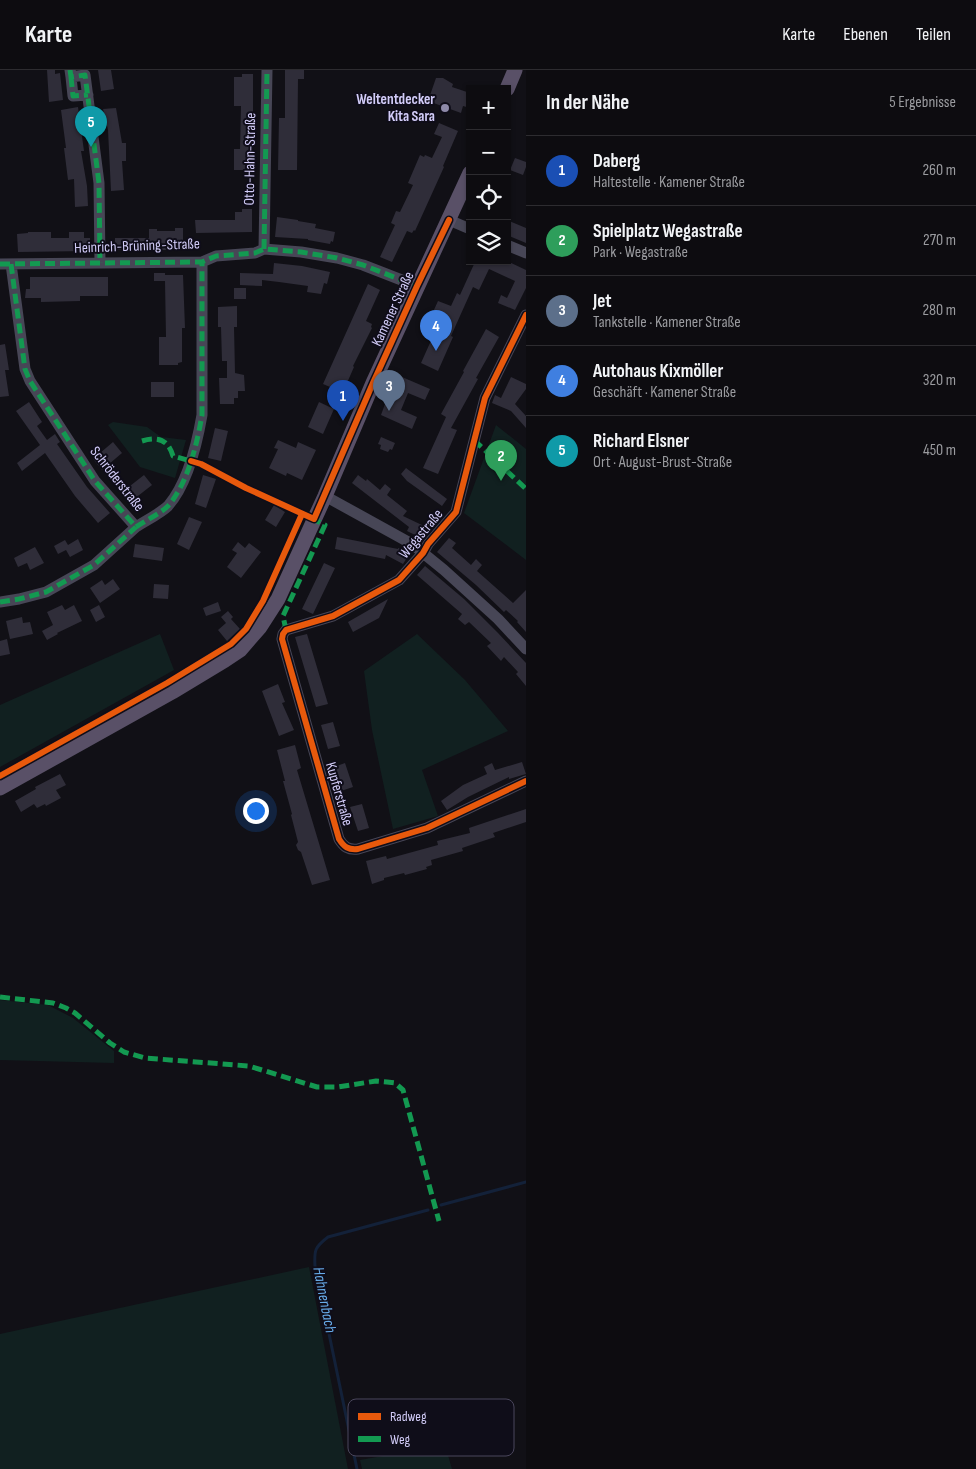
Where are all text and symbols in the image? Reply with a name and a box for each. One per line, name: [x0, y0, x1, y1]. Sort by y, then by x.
text: Karte: [25, 20, 72, 49]
text: Karte: [782, 24, 815, 45]
text: Ebenen: [843, 24, 888, 45]
text: Teilen: [916, 24, 951, 45]
map controls: [466, 85, 511, 265]
button: +: [466, 85, 511, 130]
place label: Weltentdecker Kita Sara: [356, 90, 435, 126]
text: In der Nähe: [546, 90, 629, 115]
text: 5 Ergebnisse: [889, 93, 956, 112]
marker: Weltentdecker Kita Sara: [439, 102, 451, 114]
pin: 5: [75, 106, 107, 147]
street label: Otto-Hahn-Straße: [240, 112, 260, 206]
button: −: [466, 130, 511, 175]
text: Daberg: [593, 150, 640, 173]
text: 1: [559, 161, 565, 180]
text: 260 m: [922, 161, 956, 180]
text: Haltestelle · Kamener Straße: [593, 173, 745, 192]
button: locate: [466, 175, 511, 220]
button: layers: [466, 220, 511, 265]
text: Spielplatz Wegastraße: [593, 220, 743, 243]
text: 2: [558, 231, 566, 250]
text: 270 m: [923, 231, 956, 250]
street label: Heinrich-Brüning-Straße: [74, 234, 200, 258]
text: Park · Wegastraße: [593, 243, 688, 262]
street label: Kamener Straße: [367, 269, 419, 349]
text: Jet: [593, 290, 612, 313]
text: 3: [558, 301, 566, 320]
text: 280 m: [922, 301, 956, 320]
pin: 4: [420, 310, 452, 351]
text: Tankstelle · Kamener Straße: [593, 313, 741, 332]
text: Autohaus Kixmöller: [593, 360, 723, 383]
pin: 3: [373, 370, 405, 411]
text: 4: [558, 371, 566, 390]
text: 320 m: [923, 371, 956, 390]
pin: 1: [327, 380, 359, 421]
text: Geschäft · Kamener Straße: [593, 383, 736, 402]
text: Richard Elsner: [593, 430, 689, 453]
pin: 2: [485, 440, 517, 481]
text: 5: [558, 441, 566, 460]
text: 450 m: [923, 441, 956, 460]
street label: Schröderstraße: [86, 443, 148, 515]
text: Ort · August-Brust-Straße: [593, 453, 732, 472]
street label: Wegastraße: [395, 505, 447, 563]
street label: Kupferstraße: [321, 760, 357, 828]
your location: [243, 798, 269, 824]
water label: Hahnenbach: [308, 1265, 340, 1335]
legend: [348, 1399, 514, 1456]
text: Radweg: [390, 1408, 427, 1425]
text: Weg: [390, 1431, 411, 1448]

